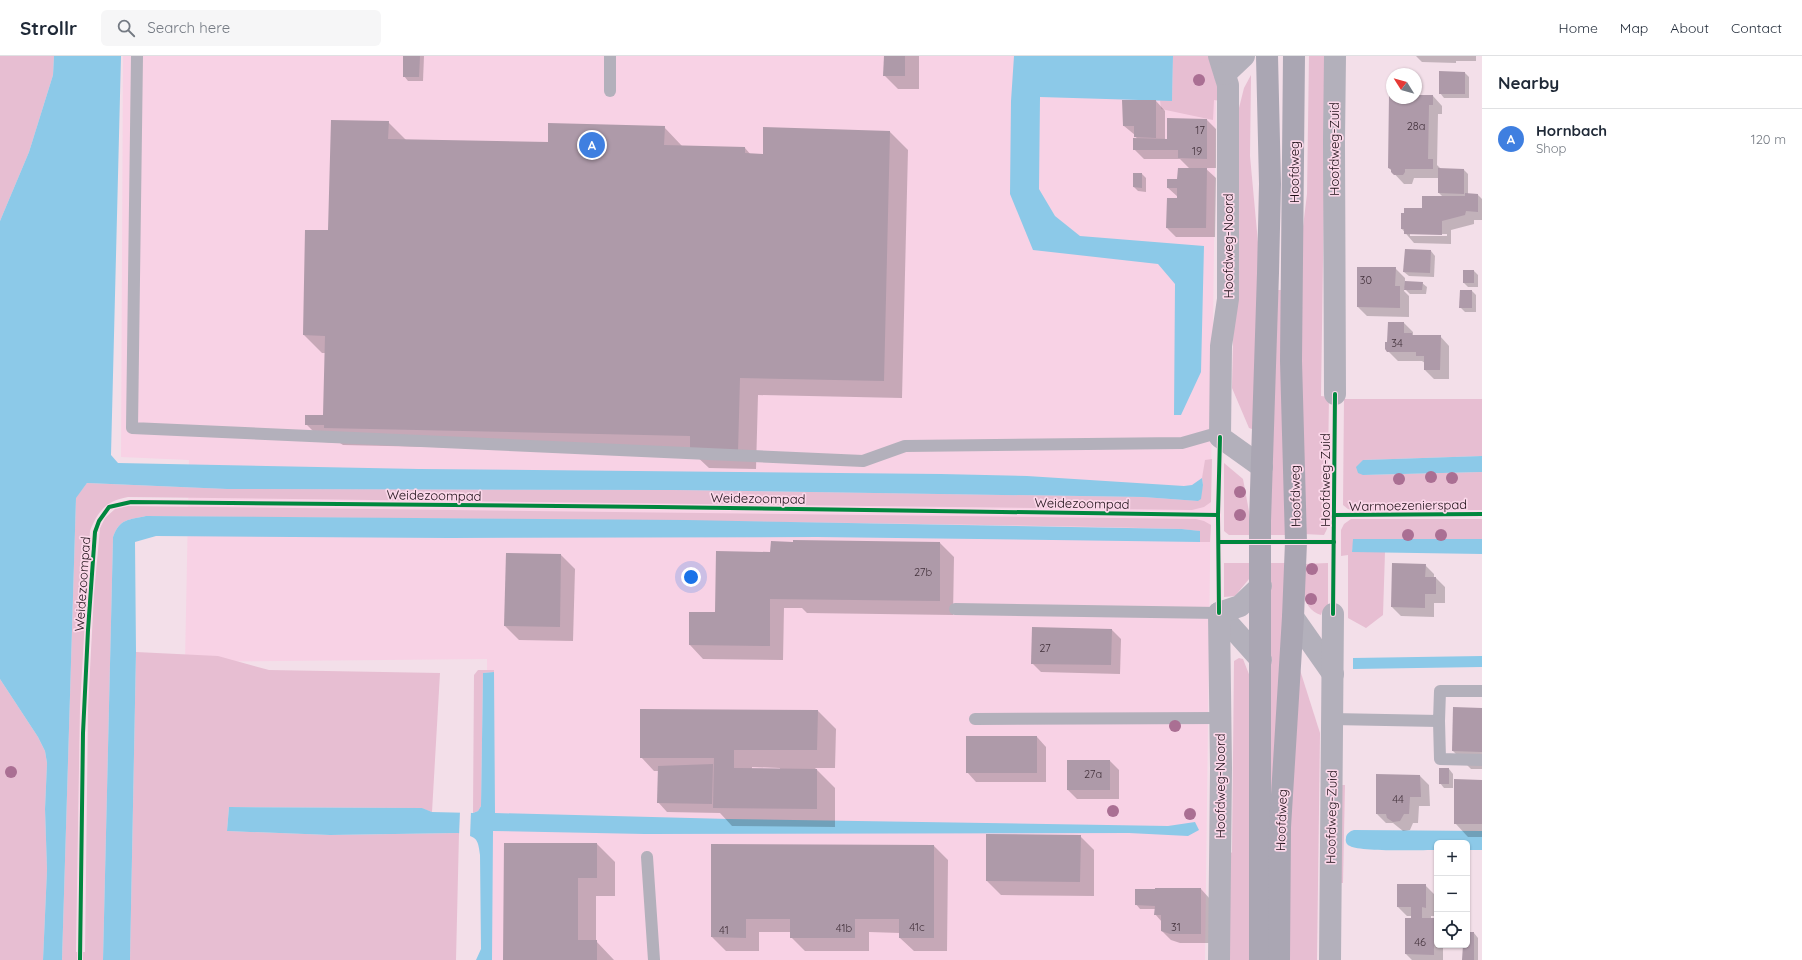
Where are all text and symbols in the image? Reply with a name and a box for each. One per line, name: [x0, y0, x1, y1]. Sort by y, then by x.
search box: [101, 10, 381, 46]
text: Strollr: [20, 16, 77, 40]
icon: search: [115, 17, 137, 39]
text: Search here: [147, 18, 230, 37]
text: Home: [1559, 19, 1598, 37]
text: Map: [1620, 19, 1648, 37]
text: About: [1670, 19, 1709, 37]
text: Contact: [1731, 19, 1782, 37]
north arrow: [1386, 68, 1422, 104]
text: Nearby: [1498, 72, 1559, 93]
street label: Hoofdweg-Zuid: [1326, 102, 1342, 196]
house number: 28a: [1407, 119, 1425, 133]
text: Hornbach: [1536, 121, 1607, 140]
house number: 17: [1195, 123, 1205, 137]
pin: A: [579, 130, 605, 160]
text: A: [1507, 131, 1515, 147]
text: 120 m: [1751, 131, 1786, 147]
text: Shop: [1536, 140, 1566, 156]
street label: Hoofdweg: [1286, 141, 1302, 203]
house number: 19: [1192, 144, 1202, 158]
street label: Hoofdweg-Noord: [1220, 193, 1236, 299]
house number: 30: [1360, 273, 1372, 287]
house number: 34: [1391, 336, 1403, 350]
street label: Hoofdweg-Zuid: [1317, 433, 1333, 527]
street label: Hoofdweg: [1286, 465, 1304, 527]
street label: Weidezoompad: [386, 486, 482, 504]
street label: Weidezoompad: [710, 489, 806, 507]
street label: Weidezoompad: [1034, 494, 1130, 512]
street label: Warmoezenierspad: [1349, 496, 1467, 514]
street label: Weidezoompad: [71, 536, 93, 632]
house number: 27b: [914, 565, 932, 579]
your location: [681, 567, 701, 587]
house number: 27: [1039, 641, 1051, 655]
street label: Hoofdweg-Noord: [1212, 733, 1228, 839]
house number: 27a: [1084, 767, 1102, 781]
street label: Hoofdweg-Zuid: [1322, 770, 1340, 864]
street label: Hoofdweg: [1272, 789, 1290, 851]
house number: 44: [1392, 792, 1404, 806]
map controls: [1434, 840, 1470, 948]
button: +: [1434, 840, 1470, 876]
button: −: [1434, 876, 1470, 912]
button: locate: [1434, 912, 1470, 948]
house number: 41c: [909, 920, 925, 934]
house number: 31: [1171, 920, 1181, 934]
house number: 41b: [836, 921, 853, 935]
house number: 41: [719, 923, 729, 937]
house number: 46: [1414, 935, 1426, 949]

